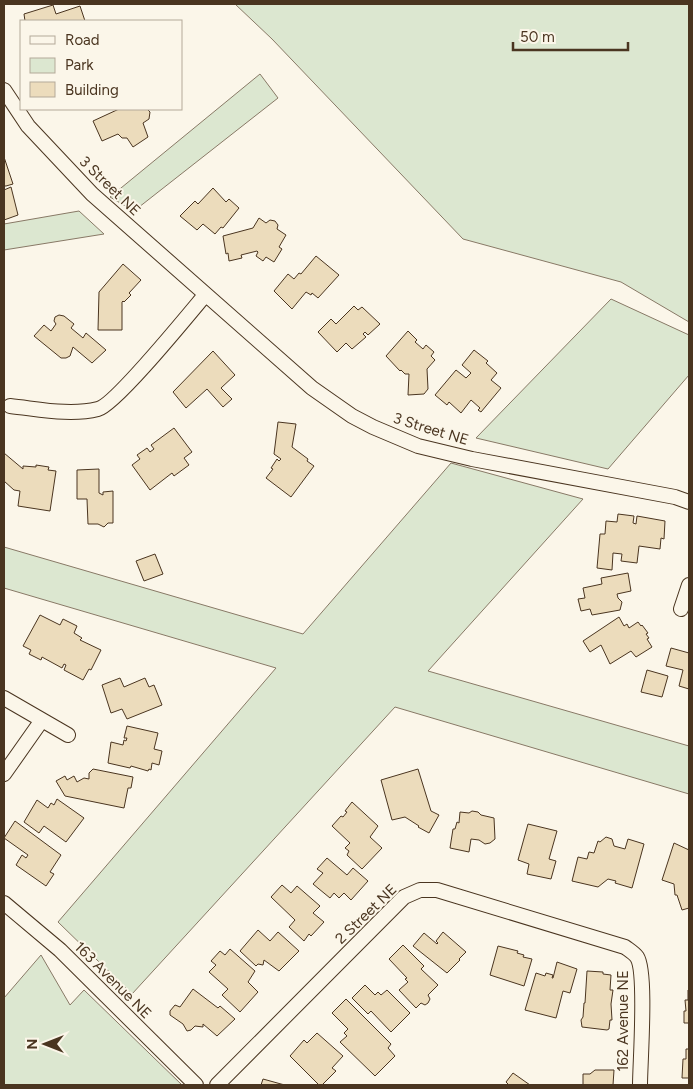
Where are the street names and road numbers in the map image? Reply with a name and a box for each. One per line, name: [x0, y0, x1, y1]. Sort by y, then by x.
street label: 3 Street NE: [76, 152, 144, 220]
street label: 3 Street NE: [391, 409, 471, 449]
street label: 2 Street NE: [332, 880, 400, 948]
street label: 163 Avenue NE: [71, 938, 155, 1022]
street label: 162 Avenue NE: [614, 970, 632, 1072]

